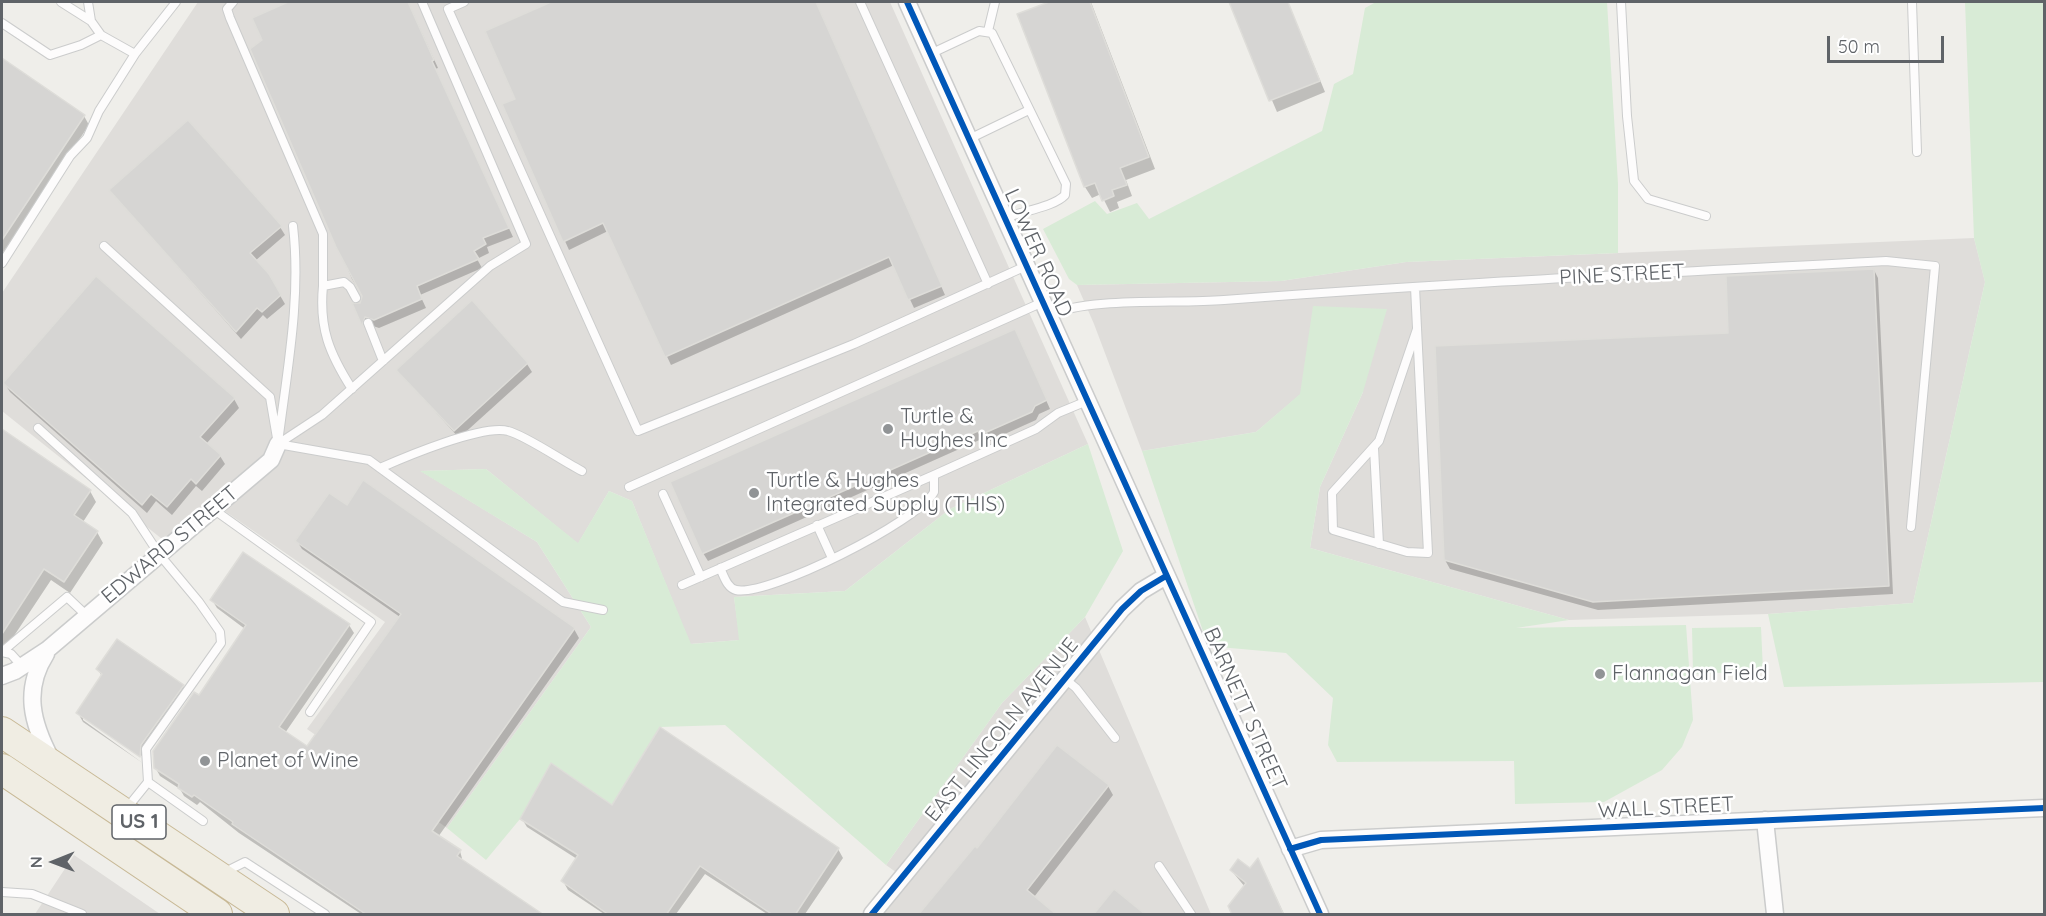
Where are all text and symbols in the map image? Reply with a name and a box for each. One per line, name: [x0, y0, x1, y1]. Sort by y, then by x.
scale bar: [1830, 24, 1947, 62]
text: 50 m: [1838, 35, 1880, 58]
street label: LOWER ROAD: [999, 185, 1077, 321]
street label: PINE STREET: [1559, 259, 1685, 291]
place label: Turtle & Hughes Inc: [900, 404, 1008, 454]
marker: Turtle & Hughes Inc: [881, 422, 895, 436]
place label: Turtle & Hughes Integrated Supply (THIS): [766, 468, 1005, 518]
street label: EDWARD STREET: [97, 481, 243, 609]
marker: Turtle & Hughes Integrated Supply (THIS): [747, 486, 761, 500]
street label: BARNETT STREET: [1198, 624, 1292, 794]
street label: EAST LINCOLN AVENUE: [920, 633, 1084, 827]
place label: Flannagan Field: [1612, 661, 1768, 687]
marker: Flannagan Field: [1593, 667, 1607, 681]
place label: Planet of Wine: [217, 748, 359, 774]
marker: Planet of Wine: [198, 754, 212, 768]
street label: WALL STREET: [1597, 792, 1735, 824]
road number: US 1: [112, 805, 166, 839]
north arrow: [24, 832, 84, 892]
text: N: [26, 856, 46, 868]

